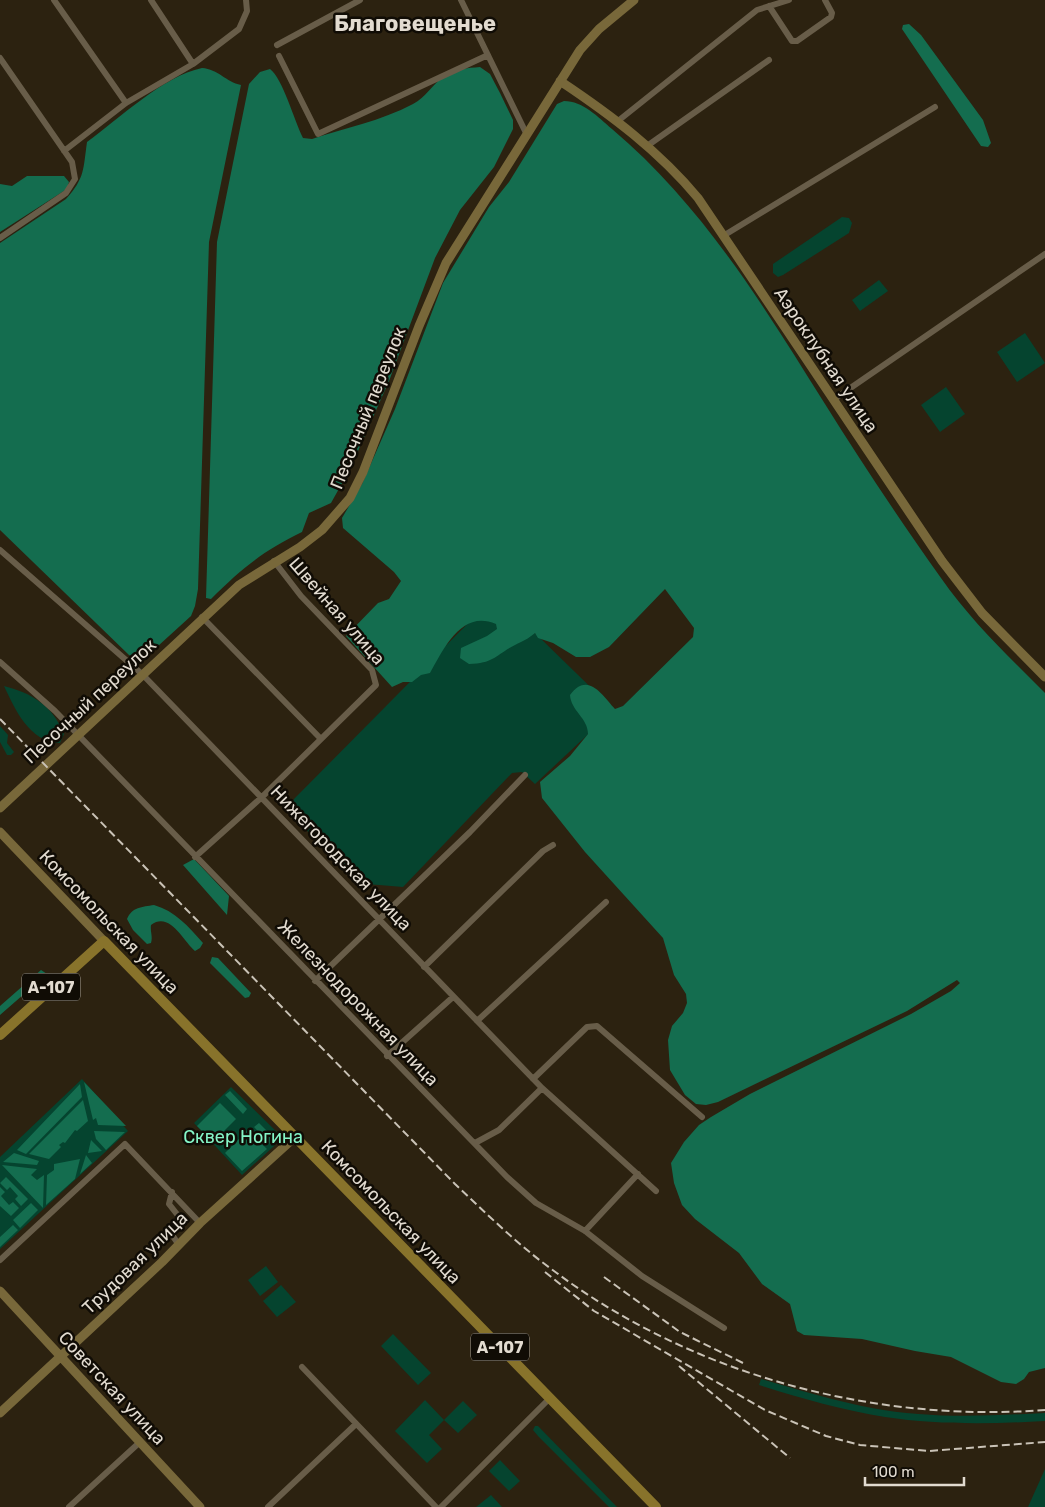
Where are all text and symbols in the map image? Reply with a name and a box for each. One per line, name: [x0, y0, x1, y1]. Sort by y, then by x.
district label: Благовещенье: [334, 10, 496, 37]
street label: Аэроклубная улица: [769, 283, 883, 437]
street label: Песочный переулок: [325, 323, 411, 492]
street label: Швейная улица: [284, 553, 390, 669]
street label: Песочный переулок: [19, 634, 161, 768]
street label: Нижегородская улица: [266, 781, 416, 935]
street label: Комсомольская улица: [35, 846, 183, 998]
street label: Железнодорожная улица: [273, 915, 443, 1091]
road number: А-107: [22, 974, 80, 1000]
park label: Сквер Ногина: [183, 1126, 303, 1148]
street label: Комсомольская улица: [317, 1136, 465, 1288]
street label: Трудовая улица: [78, 1207, 192, 1319]
street label: Советская улица: [54, 1327, 170, 1449]
road number: А-107: [471, 1334, 529, 1360]
scale bar: [865, 1454, 964, 1486]
text: 100 m: [872, 1463, 914, 1481]

